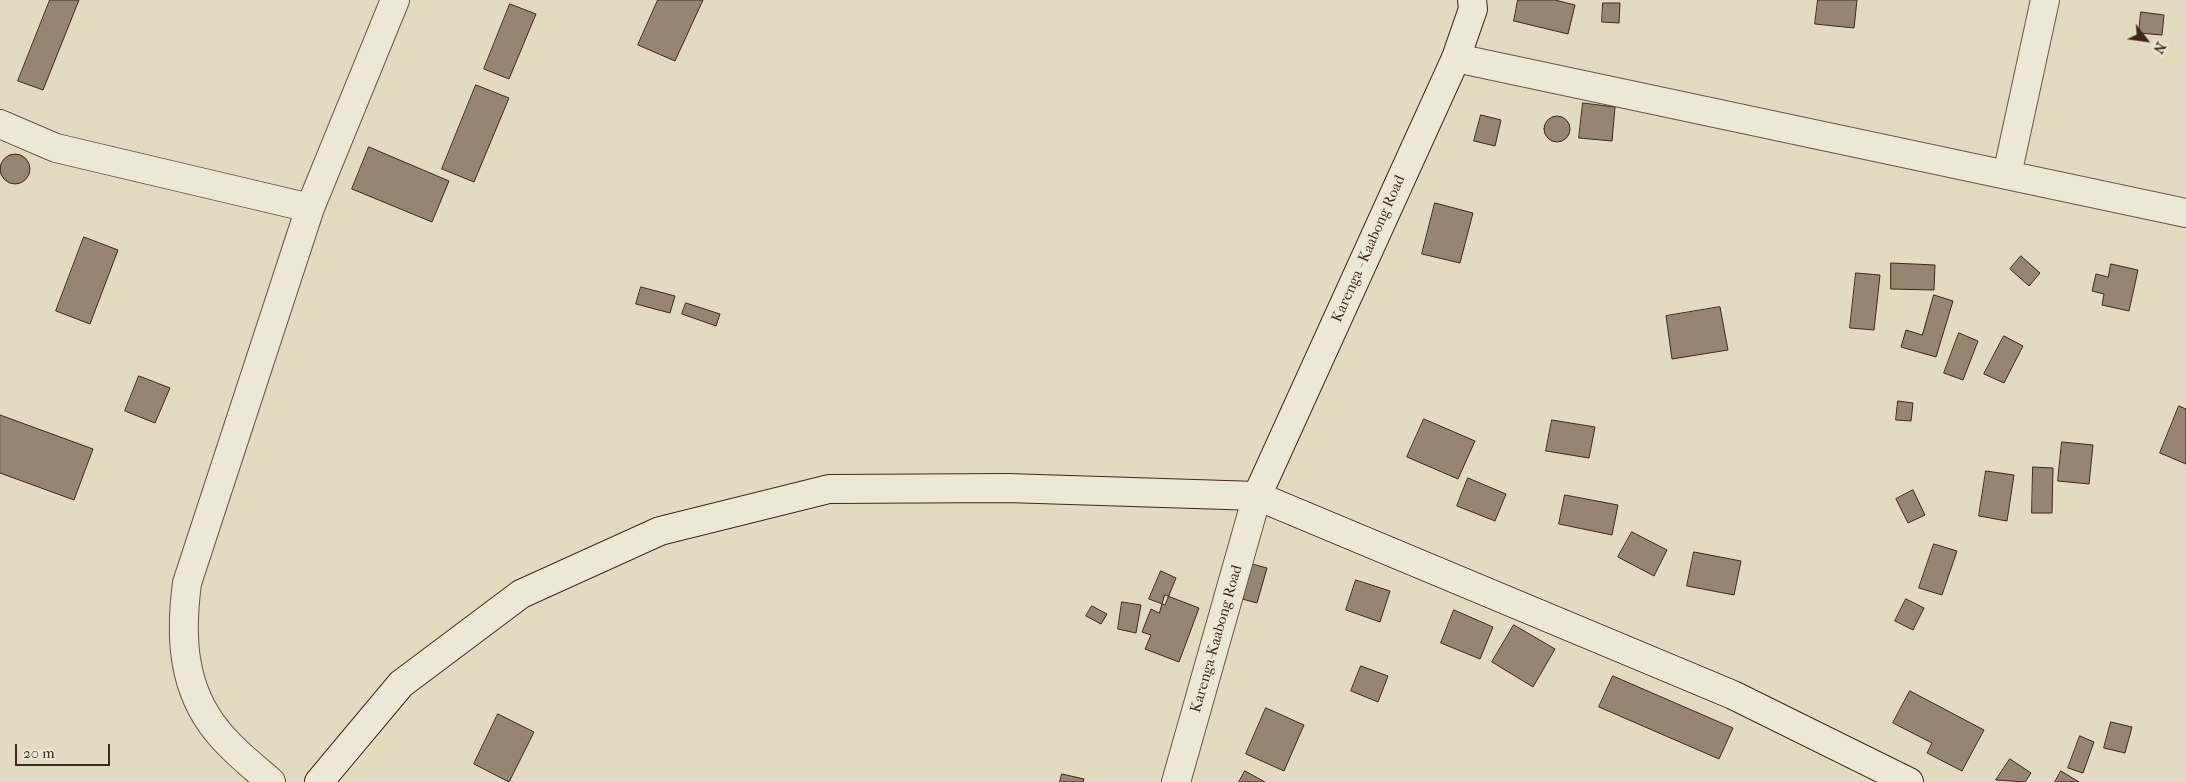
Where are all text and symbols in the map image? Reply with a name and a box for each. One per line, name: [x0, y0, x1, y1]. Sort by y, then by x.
north arrow: [2121, 15, 2171, 65]
text: N: [2149, 39, 2169, 57]
street label: Karenga - Kaabong Road: [1328, 173, 1410, 325]
street label: Karenga-Kaabong Road: [1187, 563, 1247, 715]
scale bar: [18, 734, 112, 766]
text: 20 m: [23, 744, 55, 762]

